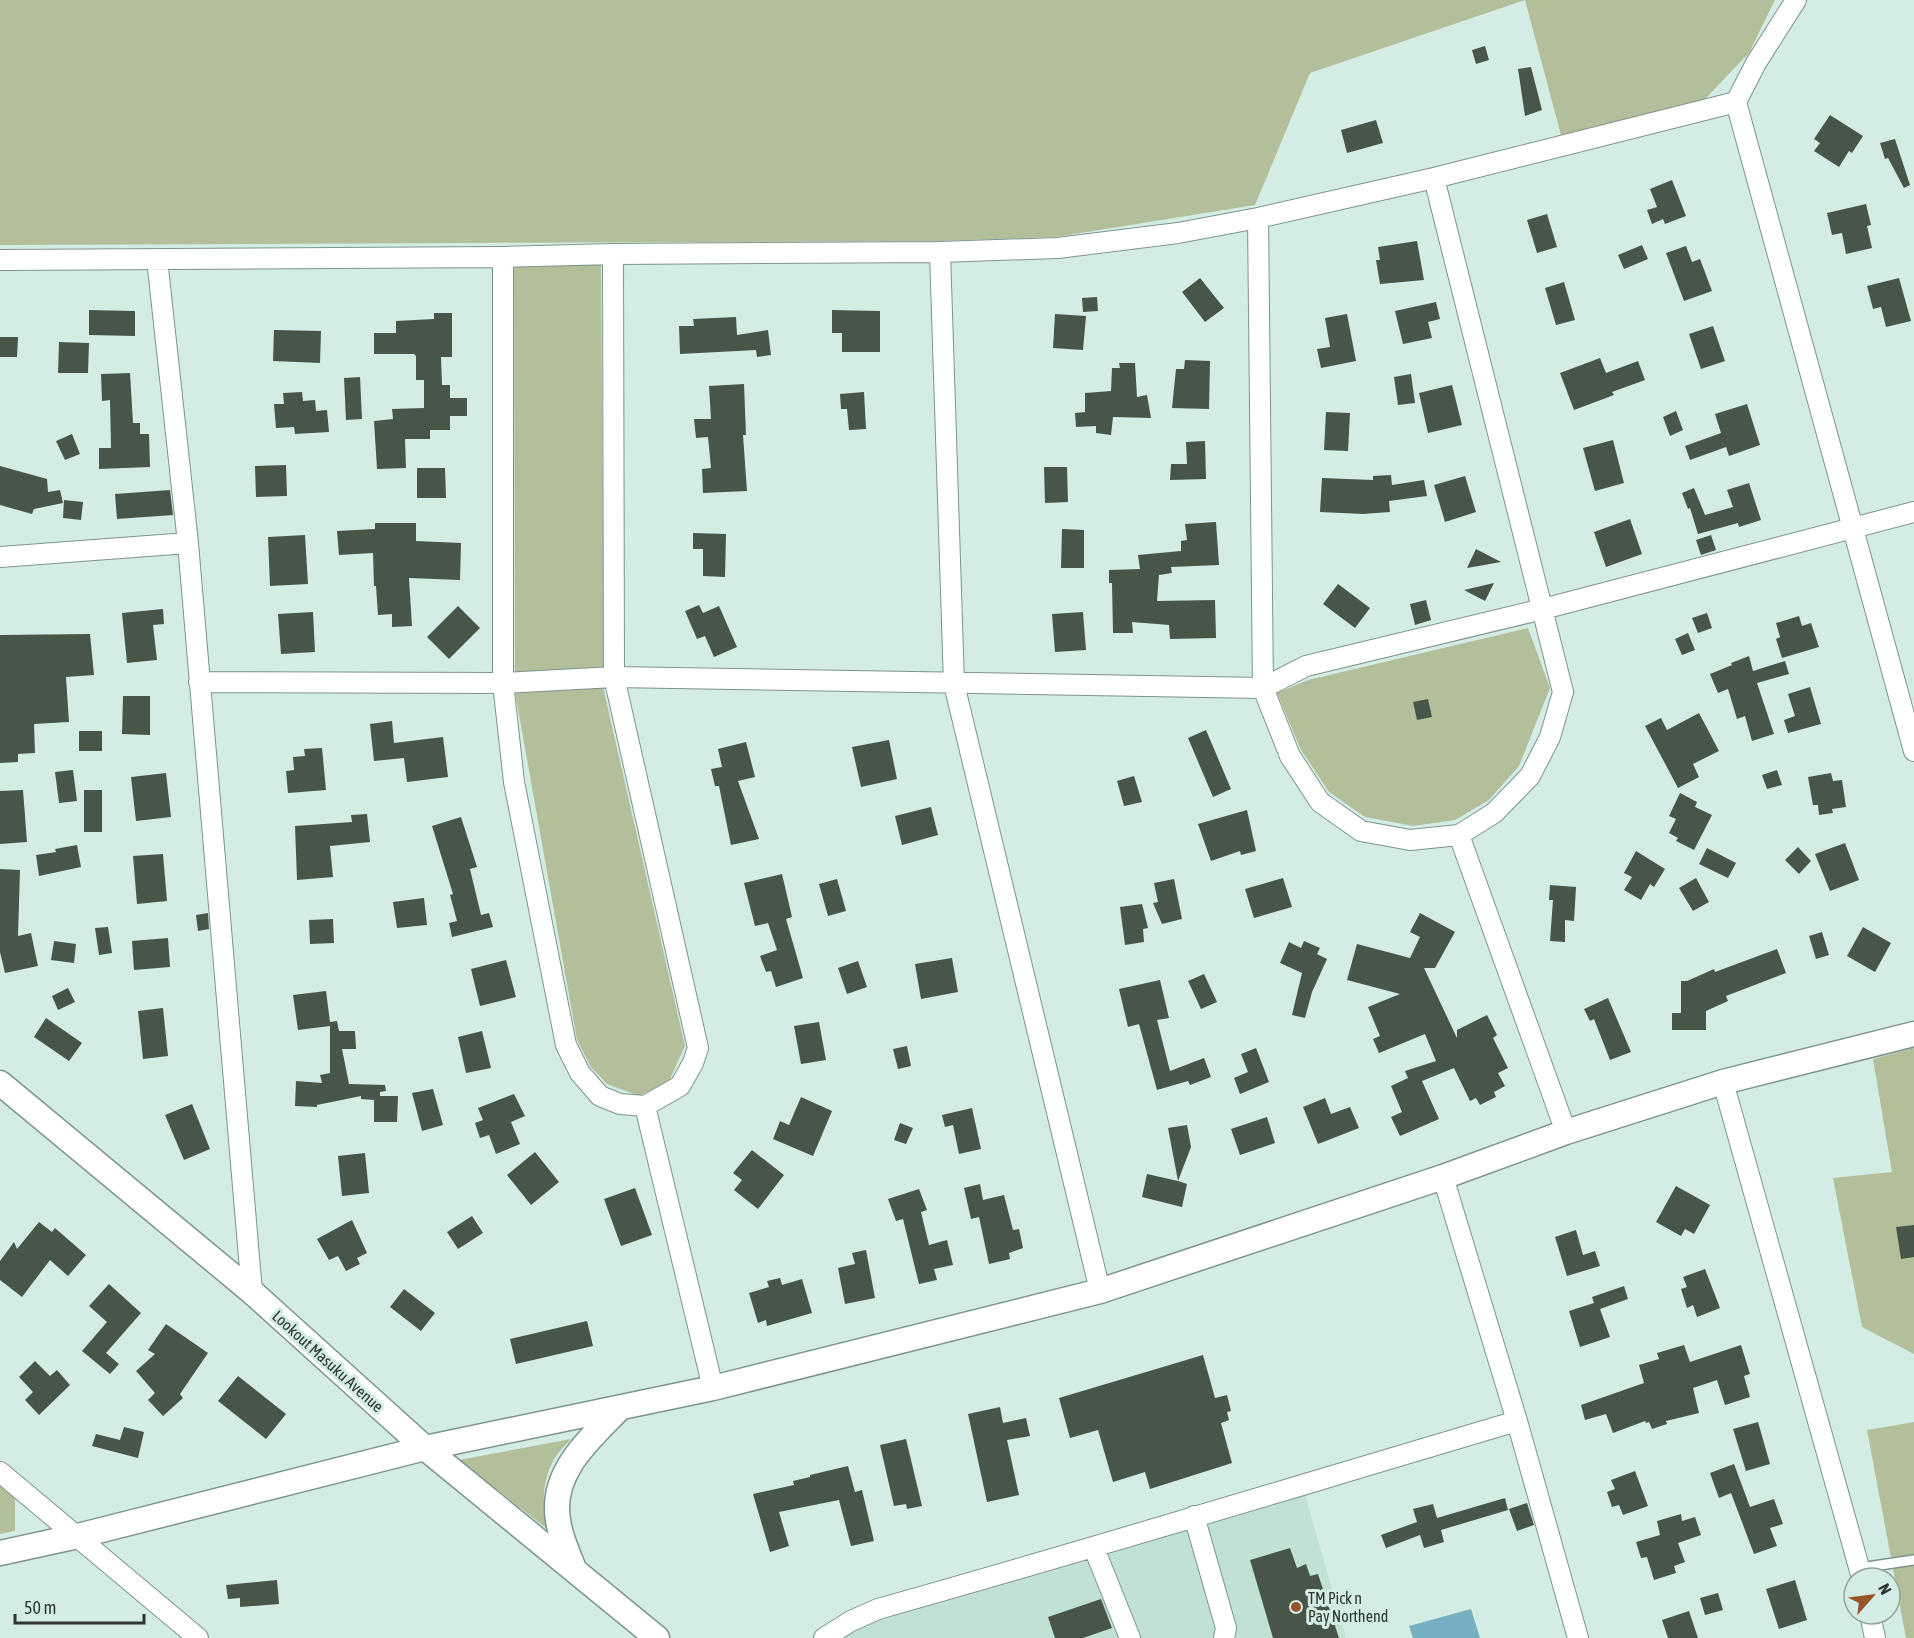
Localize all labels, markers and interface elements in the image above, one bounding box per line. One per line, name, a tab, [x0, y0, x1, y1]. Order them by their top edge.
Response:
street label: Lookout Masuku Avenue	[269, 1307, 387, 1415]
north arrow	[1842, 1566, 1902, 1626]
text: N	[1875, 1581, 1895, 1597]
scale bar	[15, 1587, 144, 1625]
place label: TM Pick n Pay Northend	[1308, 1589, 1388, 1626]
text: 50 m	[24, 1597, 56, 1618]
marker: TM Pick n Pay Northend	[1289, 1600, 1303, 1614]

